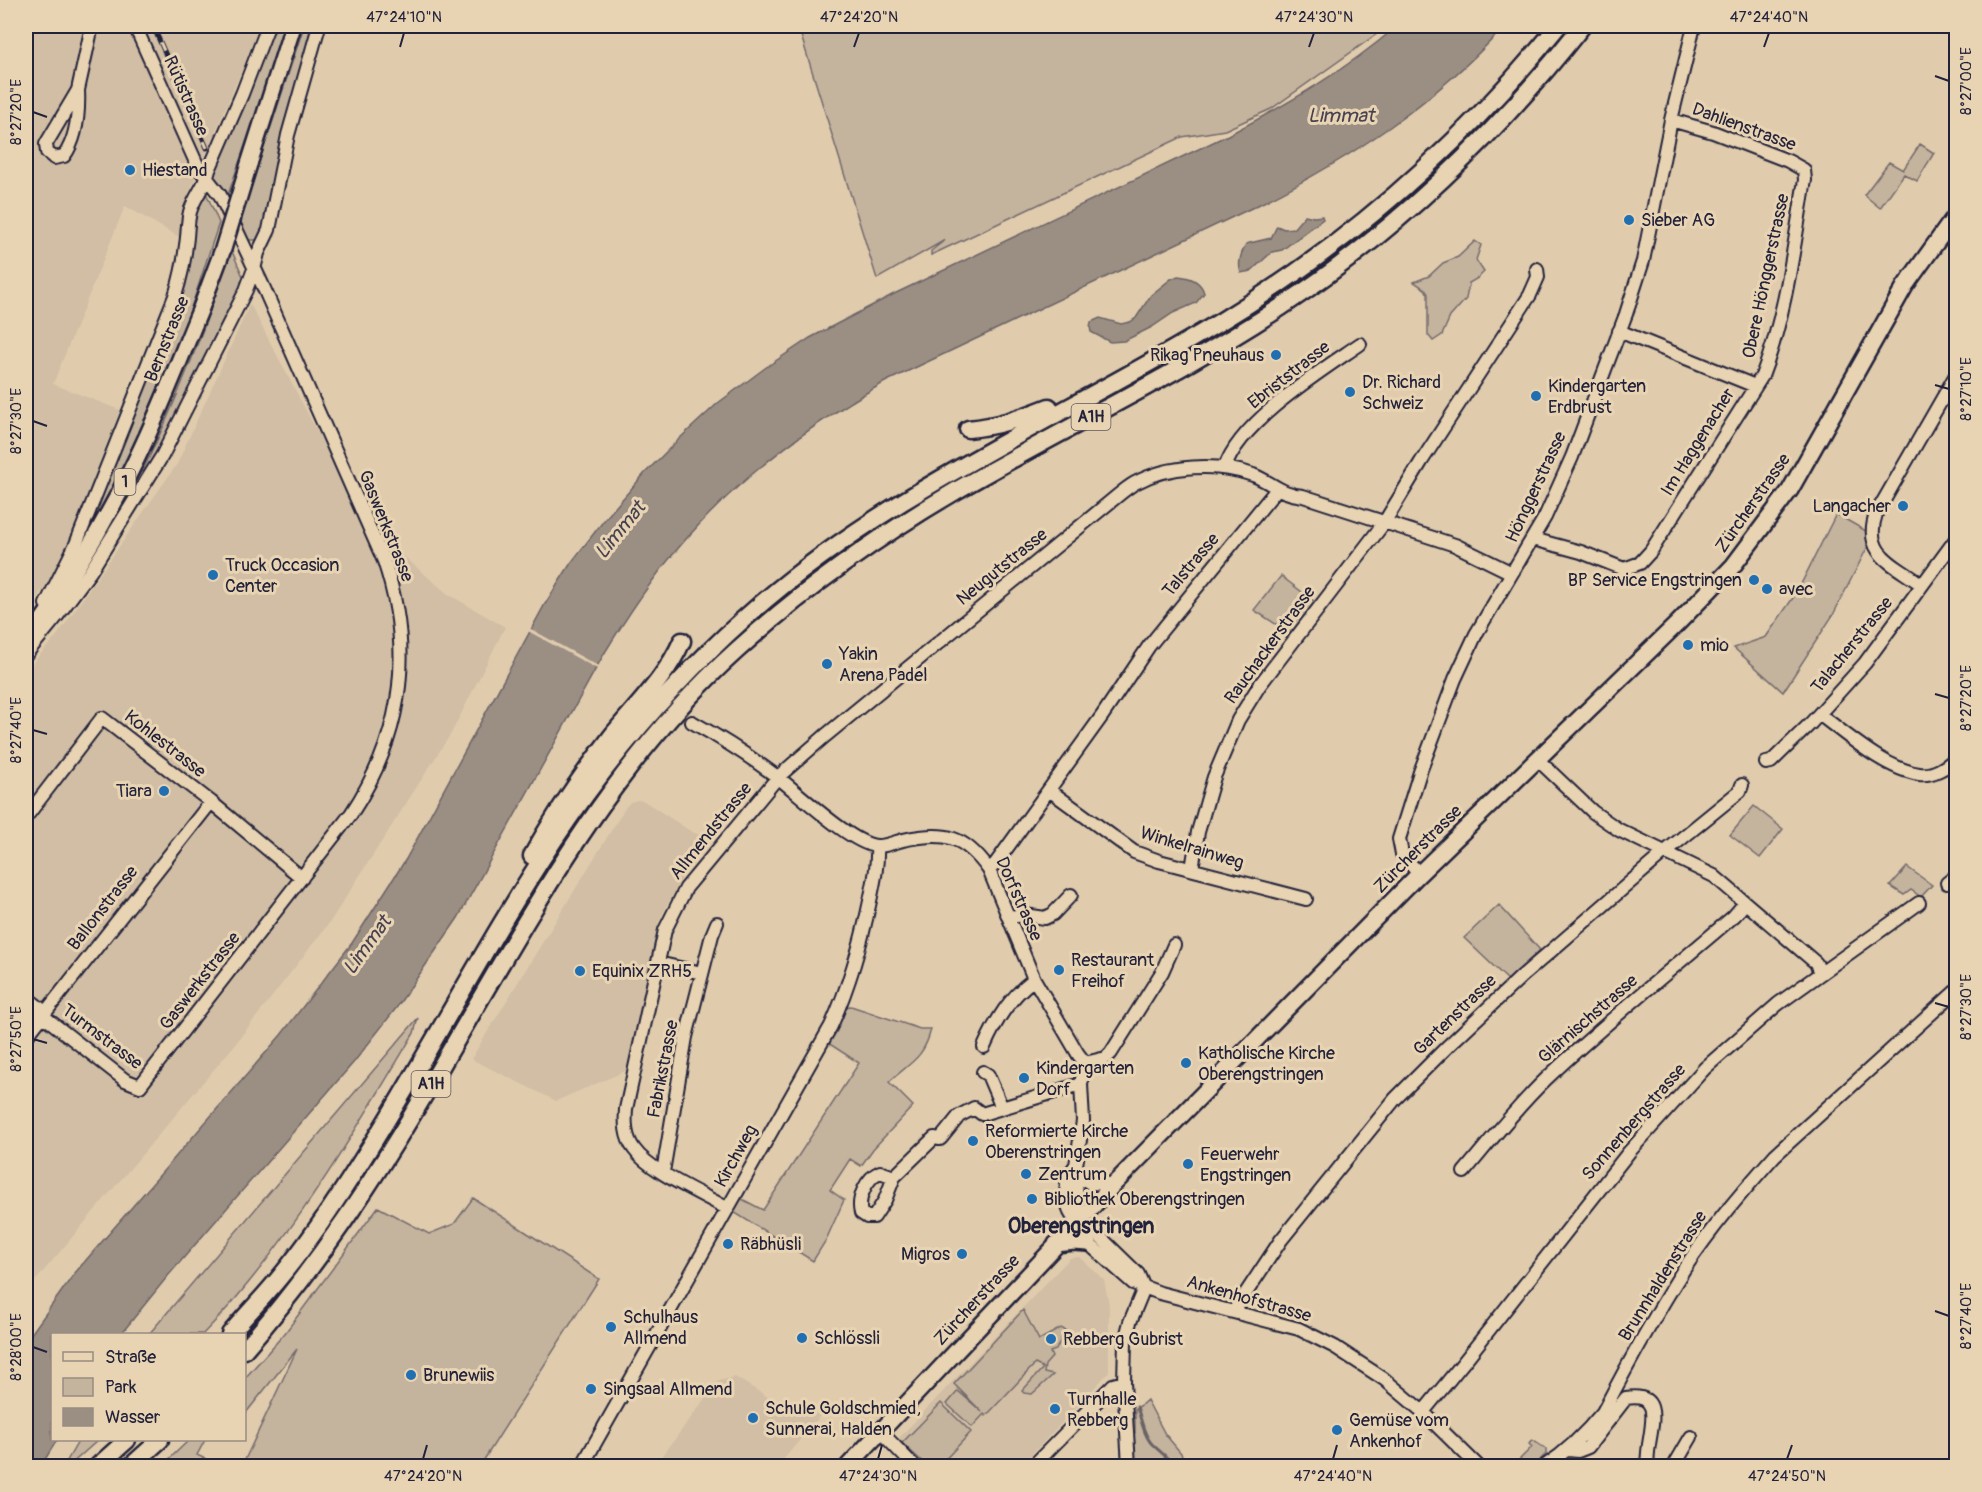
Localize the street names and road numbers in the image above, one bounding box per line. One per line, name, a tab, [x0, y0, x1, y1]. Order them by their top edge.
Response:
street label: Rütistrasse	[158, 52, 214, 140]
street label: Dahlienstrasse	[1689, 98, 1799, 156]
street label: Obere Hönggerstrasse	[1737, 191, 1795, 361]
street label: Bernstrasse	[139, 293, 195, 385]
street label: Ebriststrasse	[1243, 336, 1335, 414]
street label: Im Haggenacher	[1656, 383, 1741, 500]
road number: A1H	[1072, 404, 1110, 430]
street label: Hönggerstrasse	[1500, 428, 1572, 546]
street label: Zürcherstrasse	[1710, 449, 1796, 557]
street label: Gaswerkstrasse	[353, 467, 419, 585]
road number: 1	[114, 469, 136, 495]
street label: Neugutstrasse	[952, 523, 1052, 611]
street label: Talstrasse	[1158, 528, 1225, 602]
street label: Rauchackerstrasse	[1219, 581, 1321, 709]
street label: Talacherstrasse	[1806, 592, 1898, 698]
street label: Kohlestrasse	[120, 705, 210, 783]
street label: Allmendstrasse	[665, 777, 757, 884]
street label: Zürcherstrasse	[1369, 800, 1467, 898]
street label: Winkelrainweg	[1137, 821, 1247, 875]
street label: Dorfstrasse	[990, 853, 1048, 945]
street label: Ballonstrasse	[63, 861, 143, 955]
street label: Gaswerkstrasse	[154, 927, 246, 1035]
street label: Gartenstrasse	[1408, 969, 1502, 1061]
street label: Glärnischstrasse	[1533, 969, 1643, 1069]
street label: Turmstrasse	[57, 999, 147, 1075]
street label: Fabrikstrasse	[642, 1018, 684, 1120]
street label: Sonnenbergstrasse	[1577, 1059, 1691, 1185]
road number: A1H	[412, 1071, 450, 1097]
street label: Kirchweg	[709, 1121, 763, 1191]
street label: Brunnhaldenstrasse	[1614, 1206, 1712, 1346]
street label: Zürcherstrasse	[929, 1250, 1025, 1350]
street label: Ankenhofstrasse	[1184, 1270, 1314, 1328]

